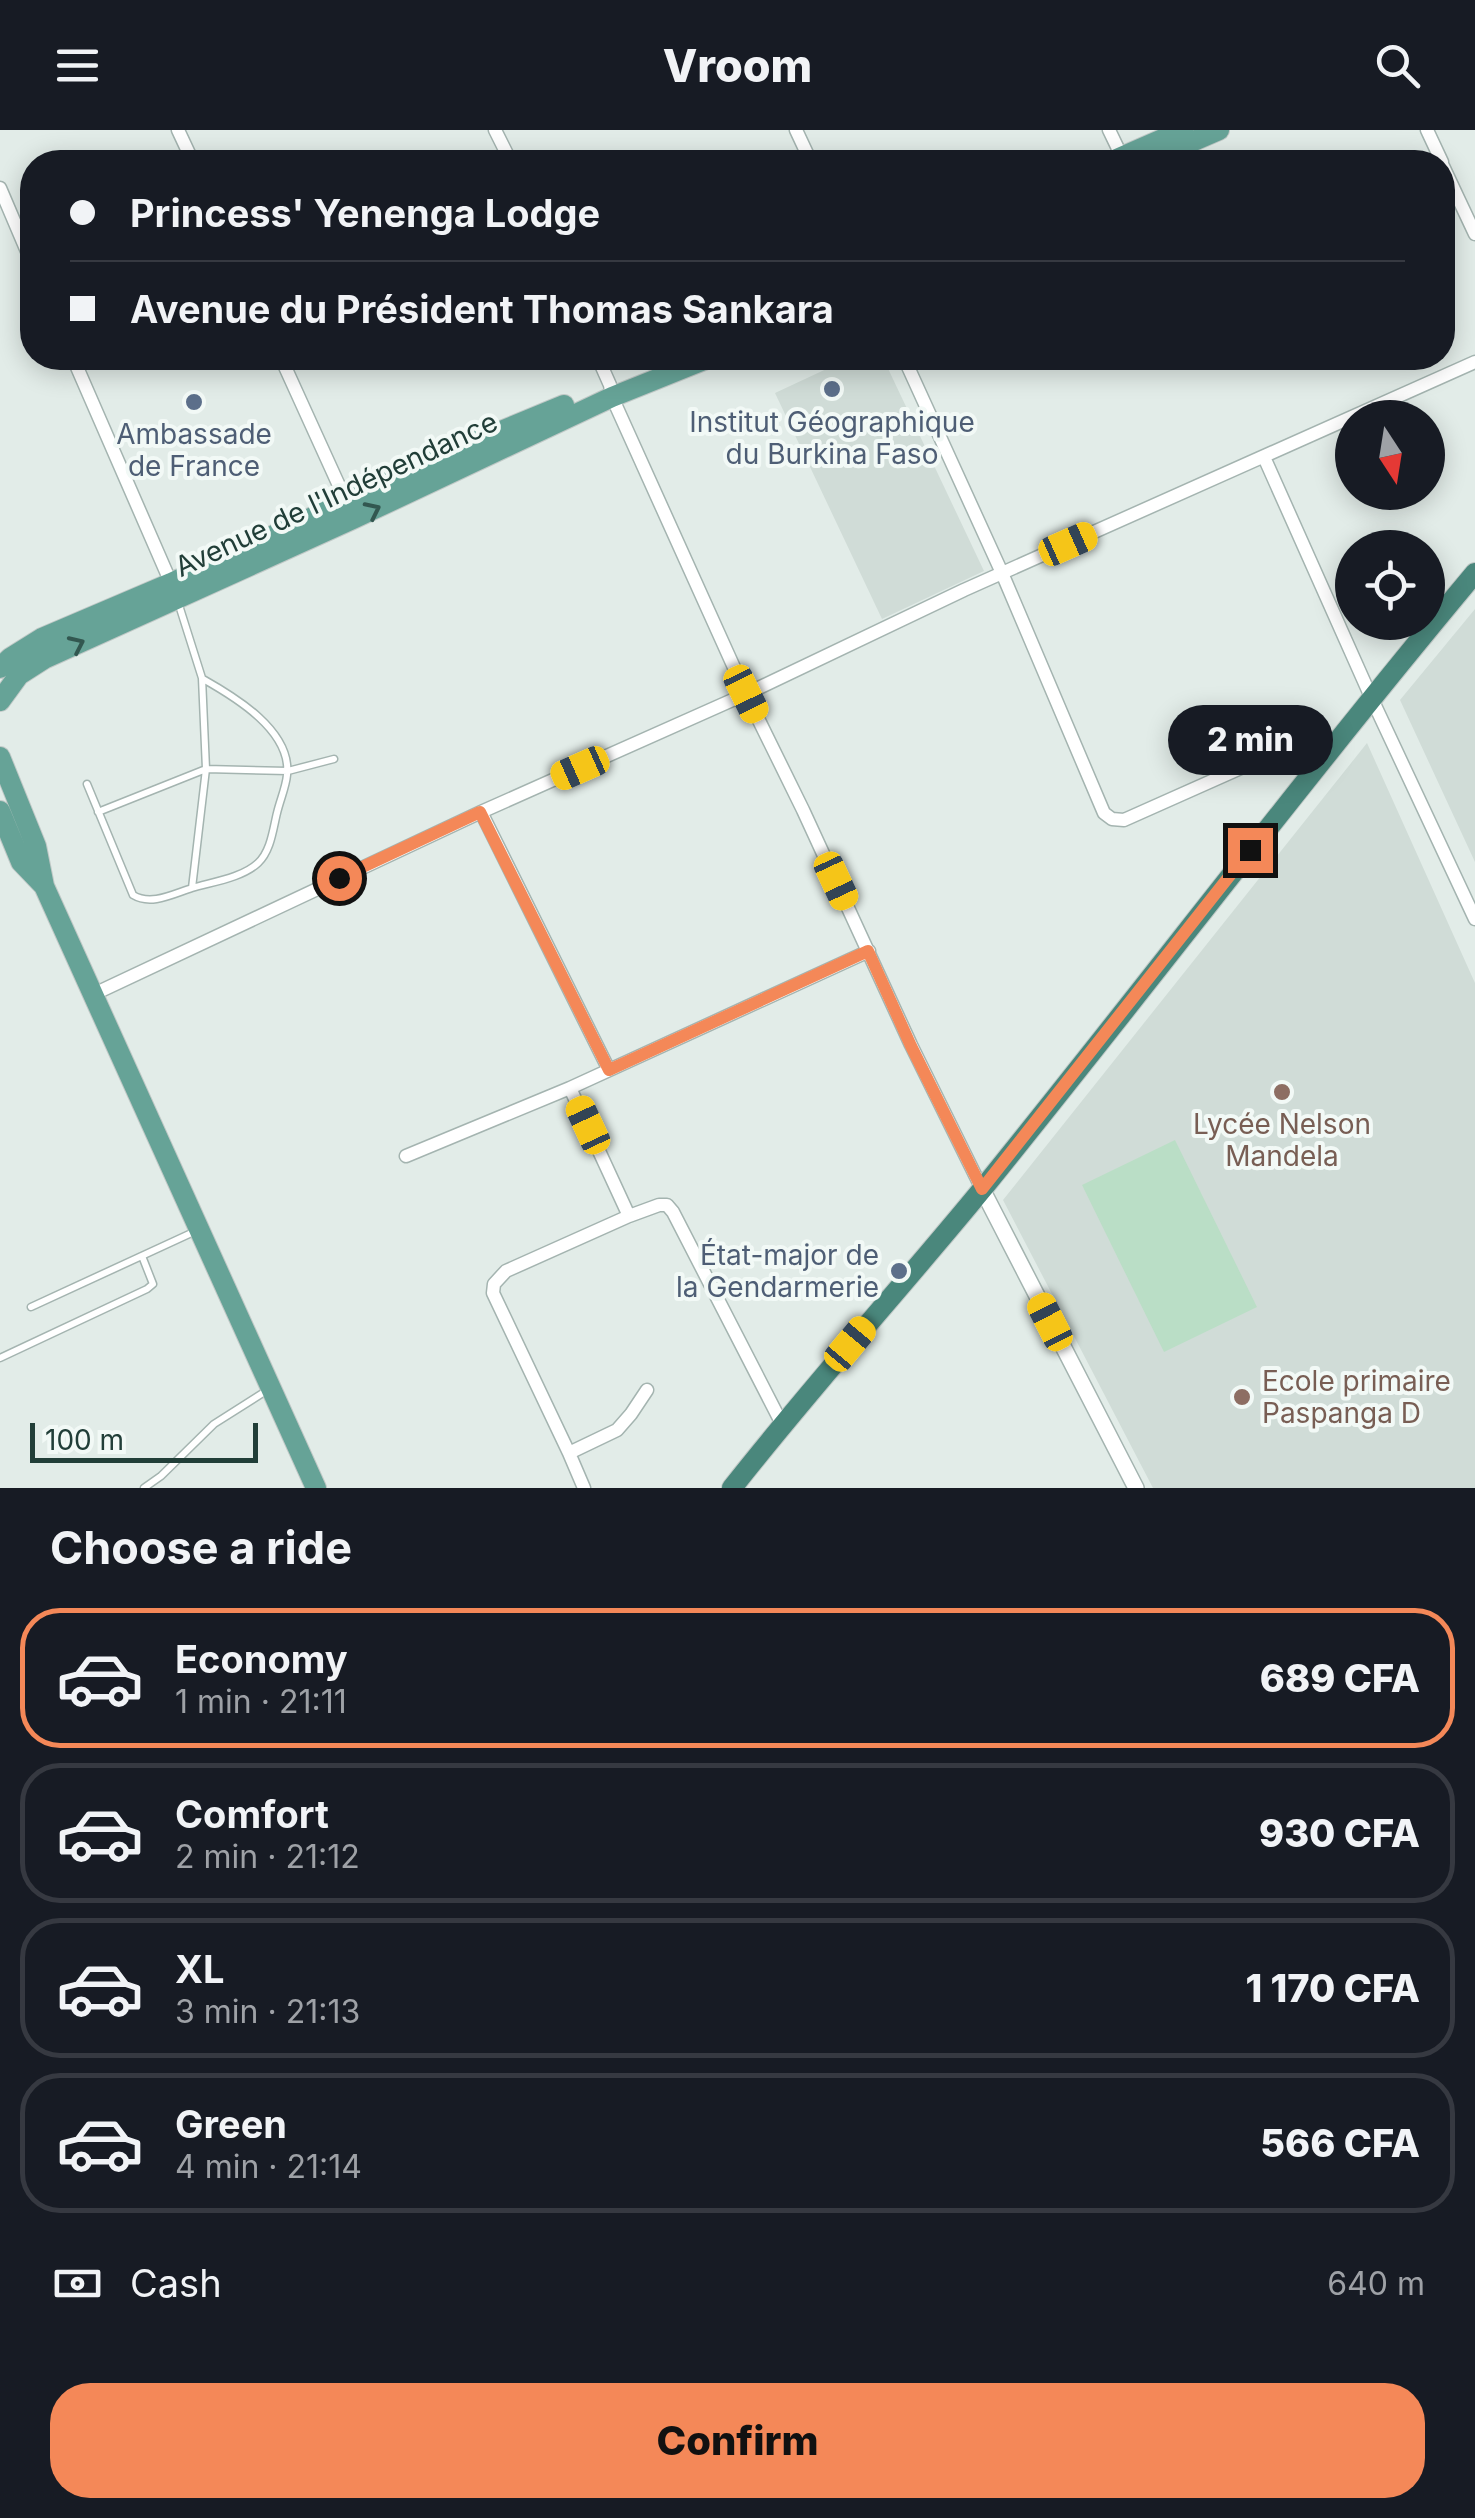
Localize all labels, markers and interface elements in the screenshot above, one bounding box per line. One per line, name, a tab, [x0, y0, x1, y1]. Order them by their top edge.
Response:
icon: menu	[50, 38, 105, 93]
text: Vroom	[663, 38, 812, 93]
icon: search	[1370, 38, 1425, 93]
text: Princess' Yenenga Lodge	[130, 190, 600, 236]
text: Avenue du Président Thomas Sankara	[130, 286, 834, 332]
marker: Institut Géographique du Burkina Faso	[821, 378, 843, 400]
marker: Ambassade de France	[183, 391, 205, 413]
north arrow	[1335, 400, 1445, 510]
map controls	[1335, 400, 1445, 640]
street label: Avenue de l'Indépendance	[169, 404, 503, 584]
place label: Institut Géographique du Burkina Faso	[689, 405, 975, 471]
place label: Ambassade de France	[116, 417, 272, 483]
one-way arrow	[362, 502, 380, 522]
car	[1034, 518, 1102, 570]
button: locate	[1335, 530, 1445, 640]
one-way arrow	[67, 637, 85, 657]
car	[719, 660, 773, 728]
callout: 2 min	[1168, 705, 1332, 775]
text: 2 min	[1207, 720, 1294, 759]
car	[546, 742, 614, 794]
route end	[1228, 828, 1273, 873]
car	[810, 847, 862, 915]
route start	[317, 856, 362, 901]
marker: Lycée Nelson Mandela	[1271, 1081, 1293, 1103]
car	[562, 1091, 614, 1159]
place label: Lycée Nelson Mandela	[1193, 1107, 1371, 1173]
place label: État-major de la Gendarmerie	[676, 1237, 879, 1304]
marker: État-major de la Gendarmerie	[888, 1260, 910, 1282]
car	[1023, 1288, 1077, 1356]
car	[819, 1311, 881, 1377]
place label: Ecole primaire Paspanga D	[1262, 1364, 1451, 1430]
marker: Ecole primaire Paspanga D	[1231, 1386, 1253, 1408]
scale bar	[30, 1418, 258, 1462]
text: 100 m	[45, 1423, 124, 1457]
text: Choose a ride	[50, 1520, 352, 1575]
icon: car	[55, 1633, 145, 1723]
text: Economy	[175, 1636, 348, 1682]
text: 689 CFA	[1260, 1655, 1420, 1701]
text: 1 min · 21:11	[175, 1682, 347, 1721]
icon: car	[55, 1788, 145, 1878]
text: Comfort	[175, 1791, 329, 1837]
text: 930 CFA	[1259, 1810, 1420, 1856]
text: 2 min · 21:12	[175, 1837, 360, 1876]
icon: car	[55, 1943, 145, 2033]
text: XL	[175, 1946, 225, 1992]
text: 1 170 CFA	[1245, 1965, 1420, 2011]
text: 3 min · 21:13	[175, 1992, 360, 2031]
icon: car	[55, 2098, 145, 2188]
text: Green	[175, 2101, 287, 2147]
text: 566 CFA	[1260, 2120, 1420, 2166]
text: 4 min · 21:14	[175, 2147, 362, 2186]
icon: cash	[50, 2256, 105, 2311]
text: Cash	[130, 2260, 222, 2306]
text: 640 m	[1327, 2264, 1425, 2303]
button: Confirm	[50, 2383, 1425, 2498]

